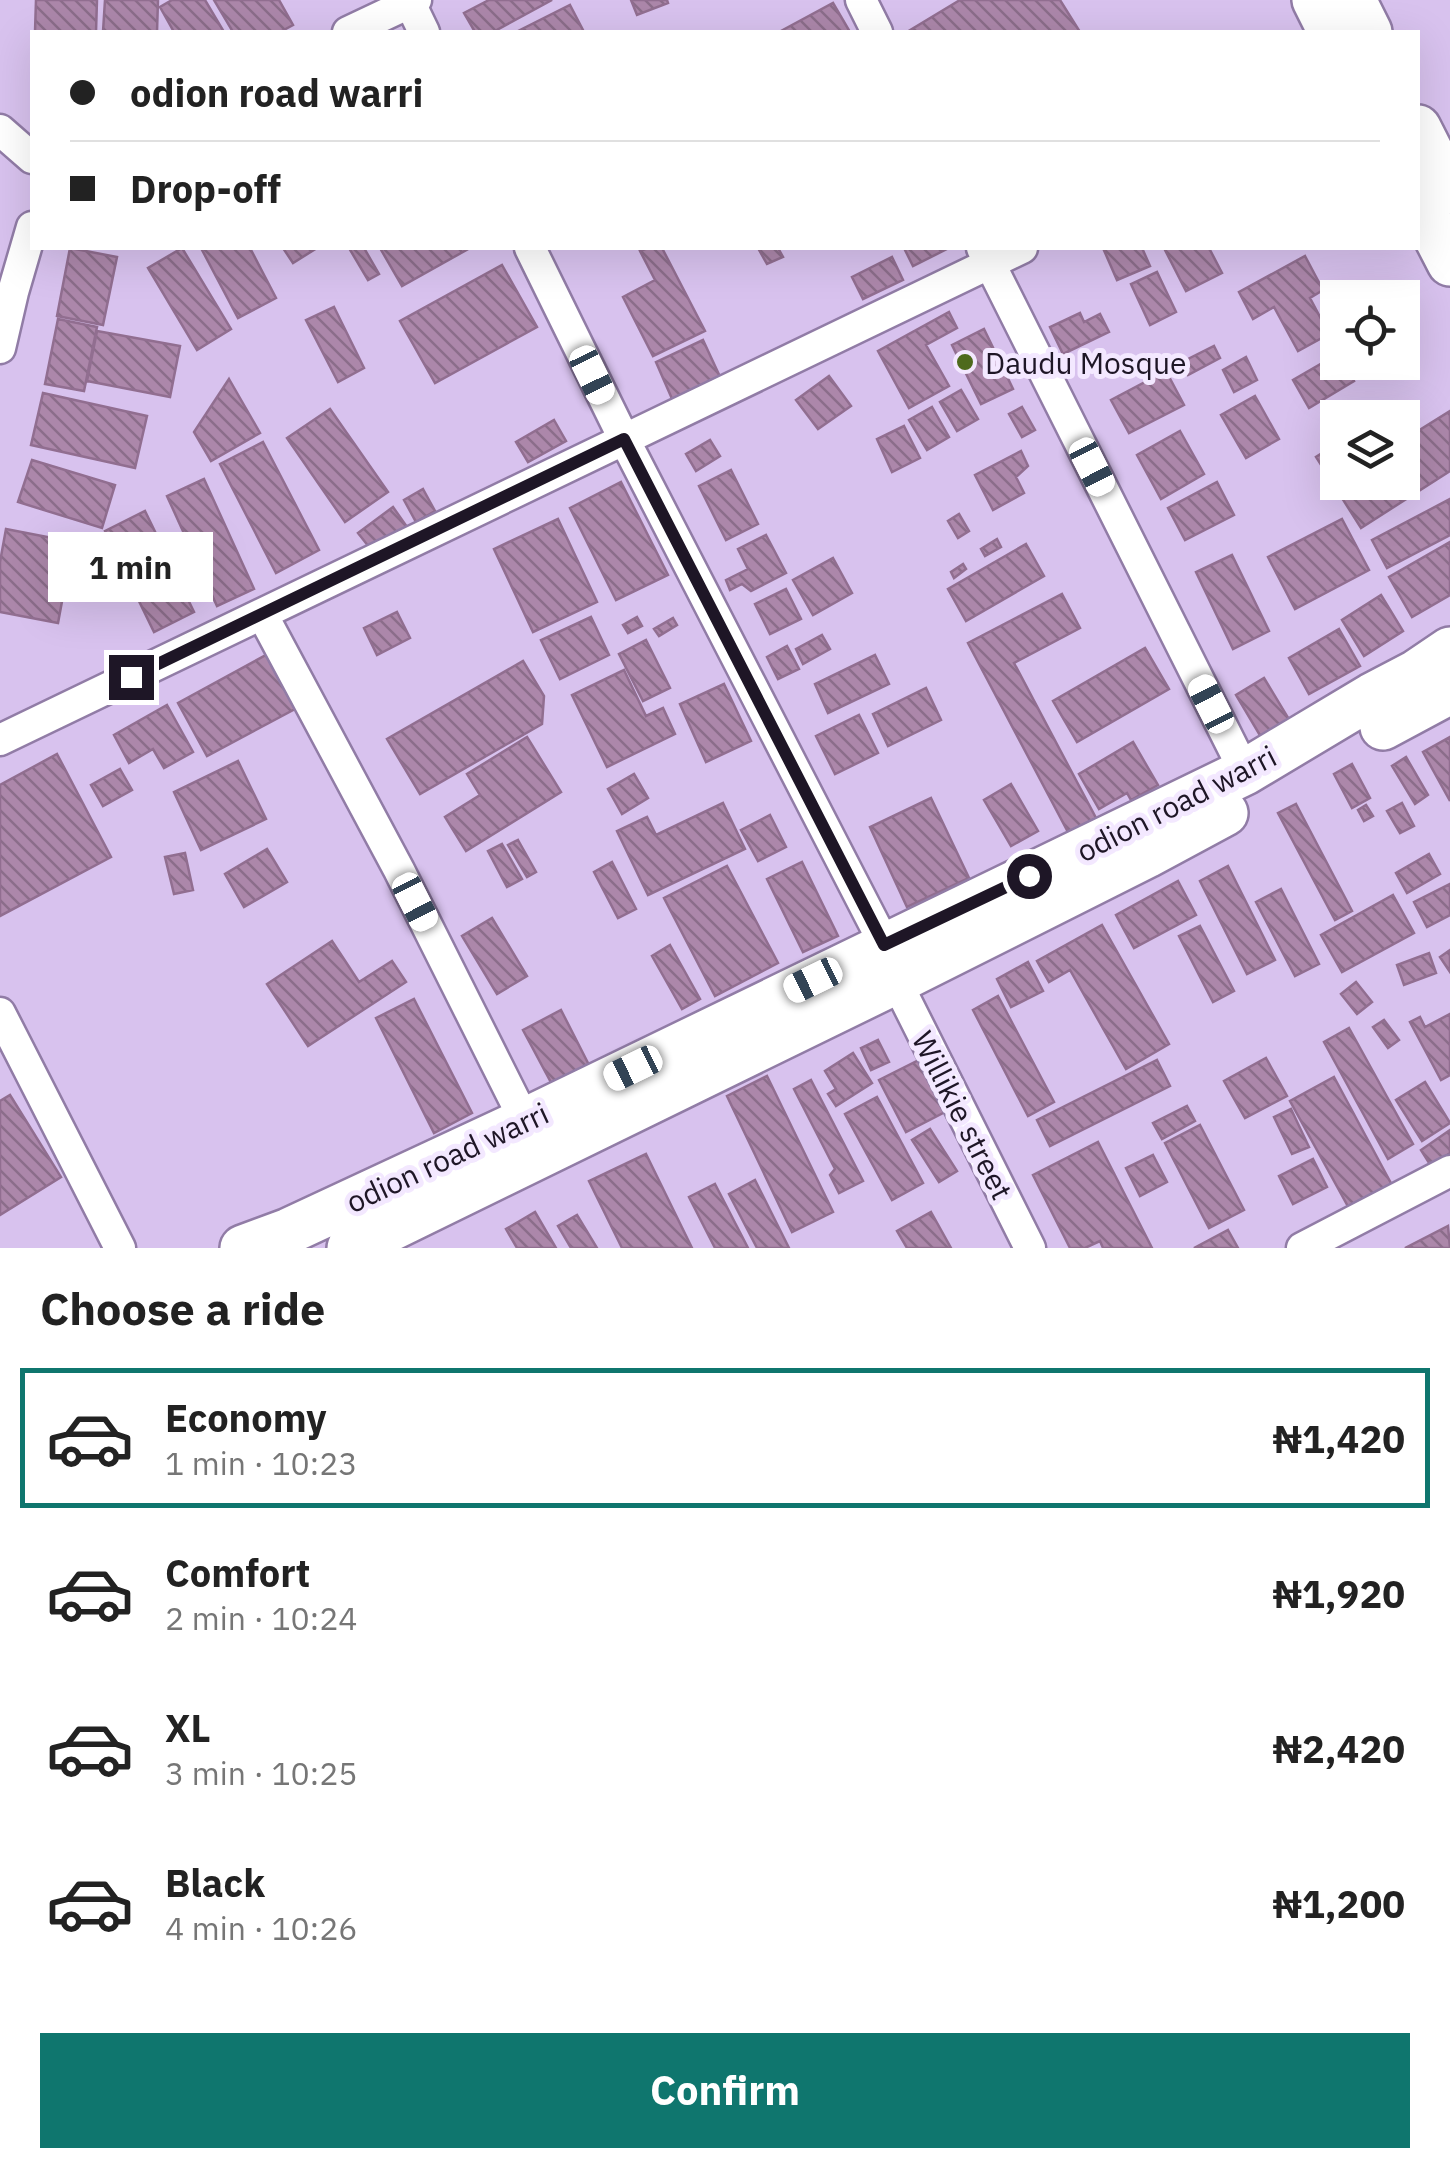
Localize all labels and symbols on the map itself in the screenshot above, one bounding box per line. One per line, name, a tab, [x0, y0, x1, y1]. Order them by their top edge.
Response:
car	[565, 341, 619, 409]
place label: Daudu Mosque	[985, 343, 1186, 382]
marker: Daudu Mosque	[954, 351, 976, 373]
car	[1065, 433, 1119, 501]
callout: 1 min	[48, 532, 214, 602]
route end	[109, 655, 154, 700]
car	[1184, 670, 1238, 738]
street label: odion road warri	[1070, 736, 1282, 870]
route start	[1007, 854, 1052, 899]
car	[388, 868, 442, 936]
car	[779, 953, 847, 1007]
street label: Willikie street	[904, 1024, 1022, 1206]
car	[599, 1041, 667, 1095]
street label: odion road warri	[339, 1093, 555, 1221]

